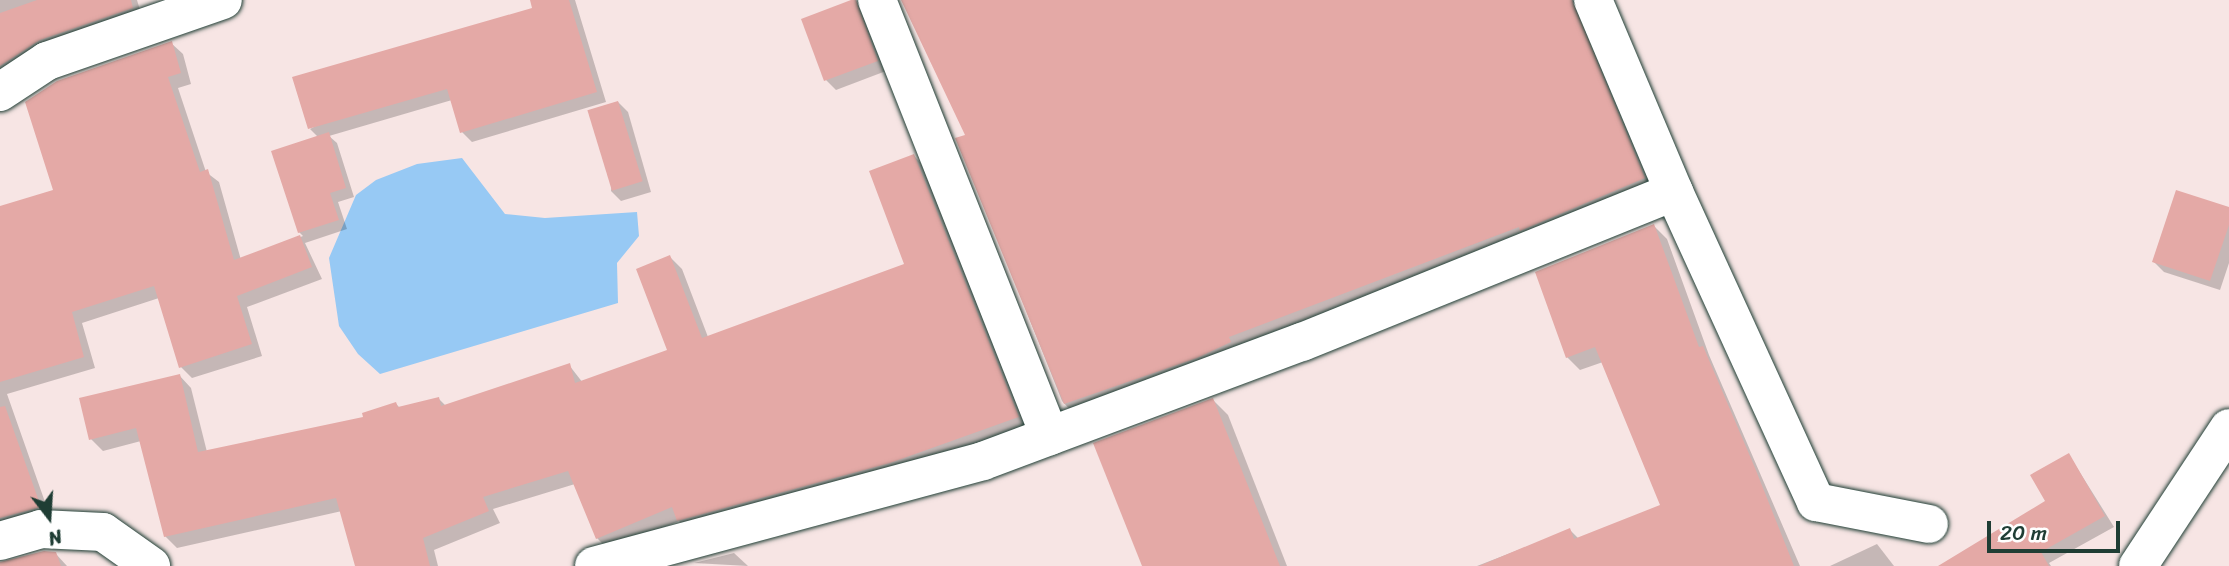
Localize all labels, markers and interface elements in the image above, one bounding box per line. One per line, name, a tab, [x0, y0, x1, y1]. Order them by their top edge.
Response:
north arrow	[14, 482, 84, 552]
scale bar	[1991, 506, 2124, 550]
text: 20 m	[2000, 514, 2047, 552]
text: N	[44, 520, 66, 555]

